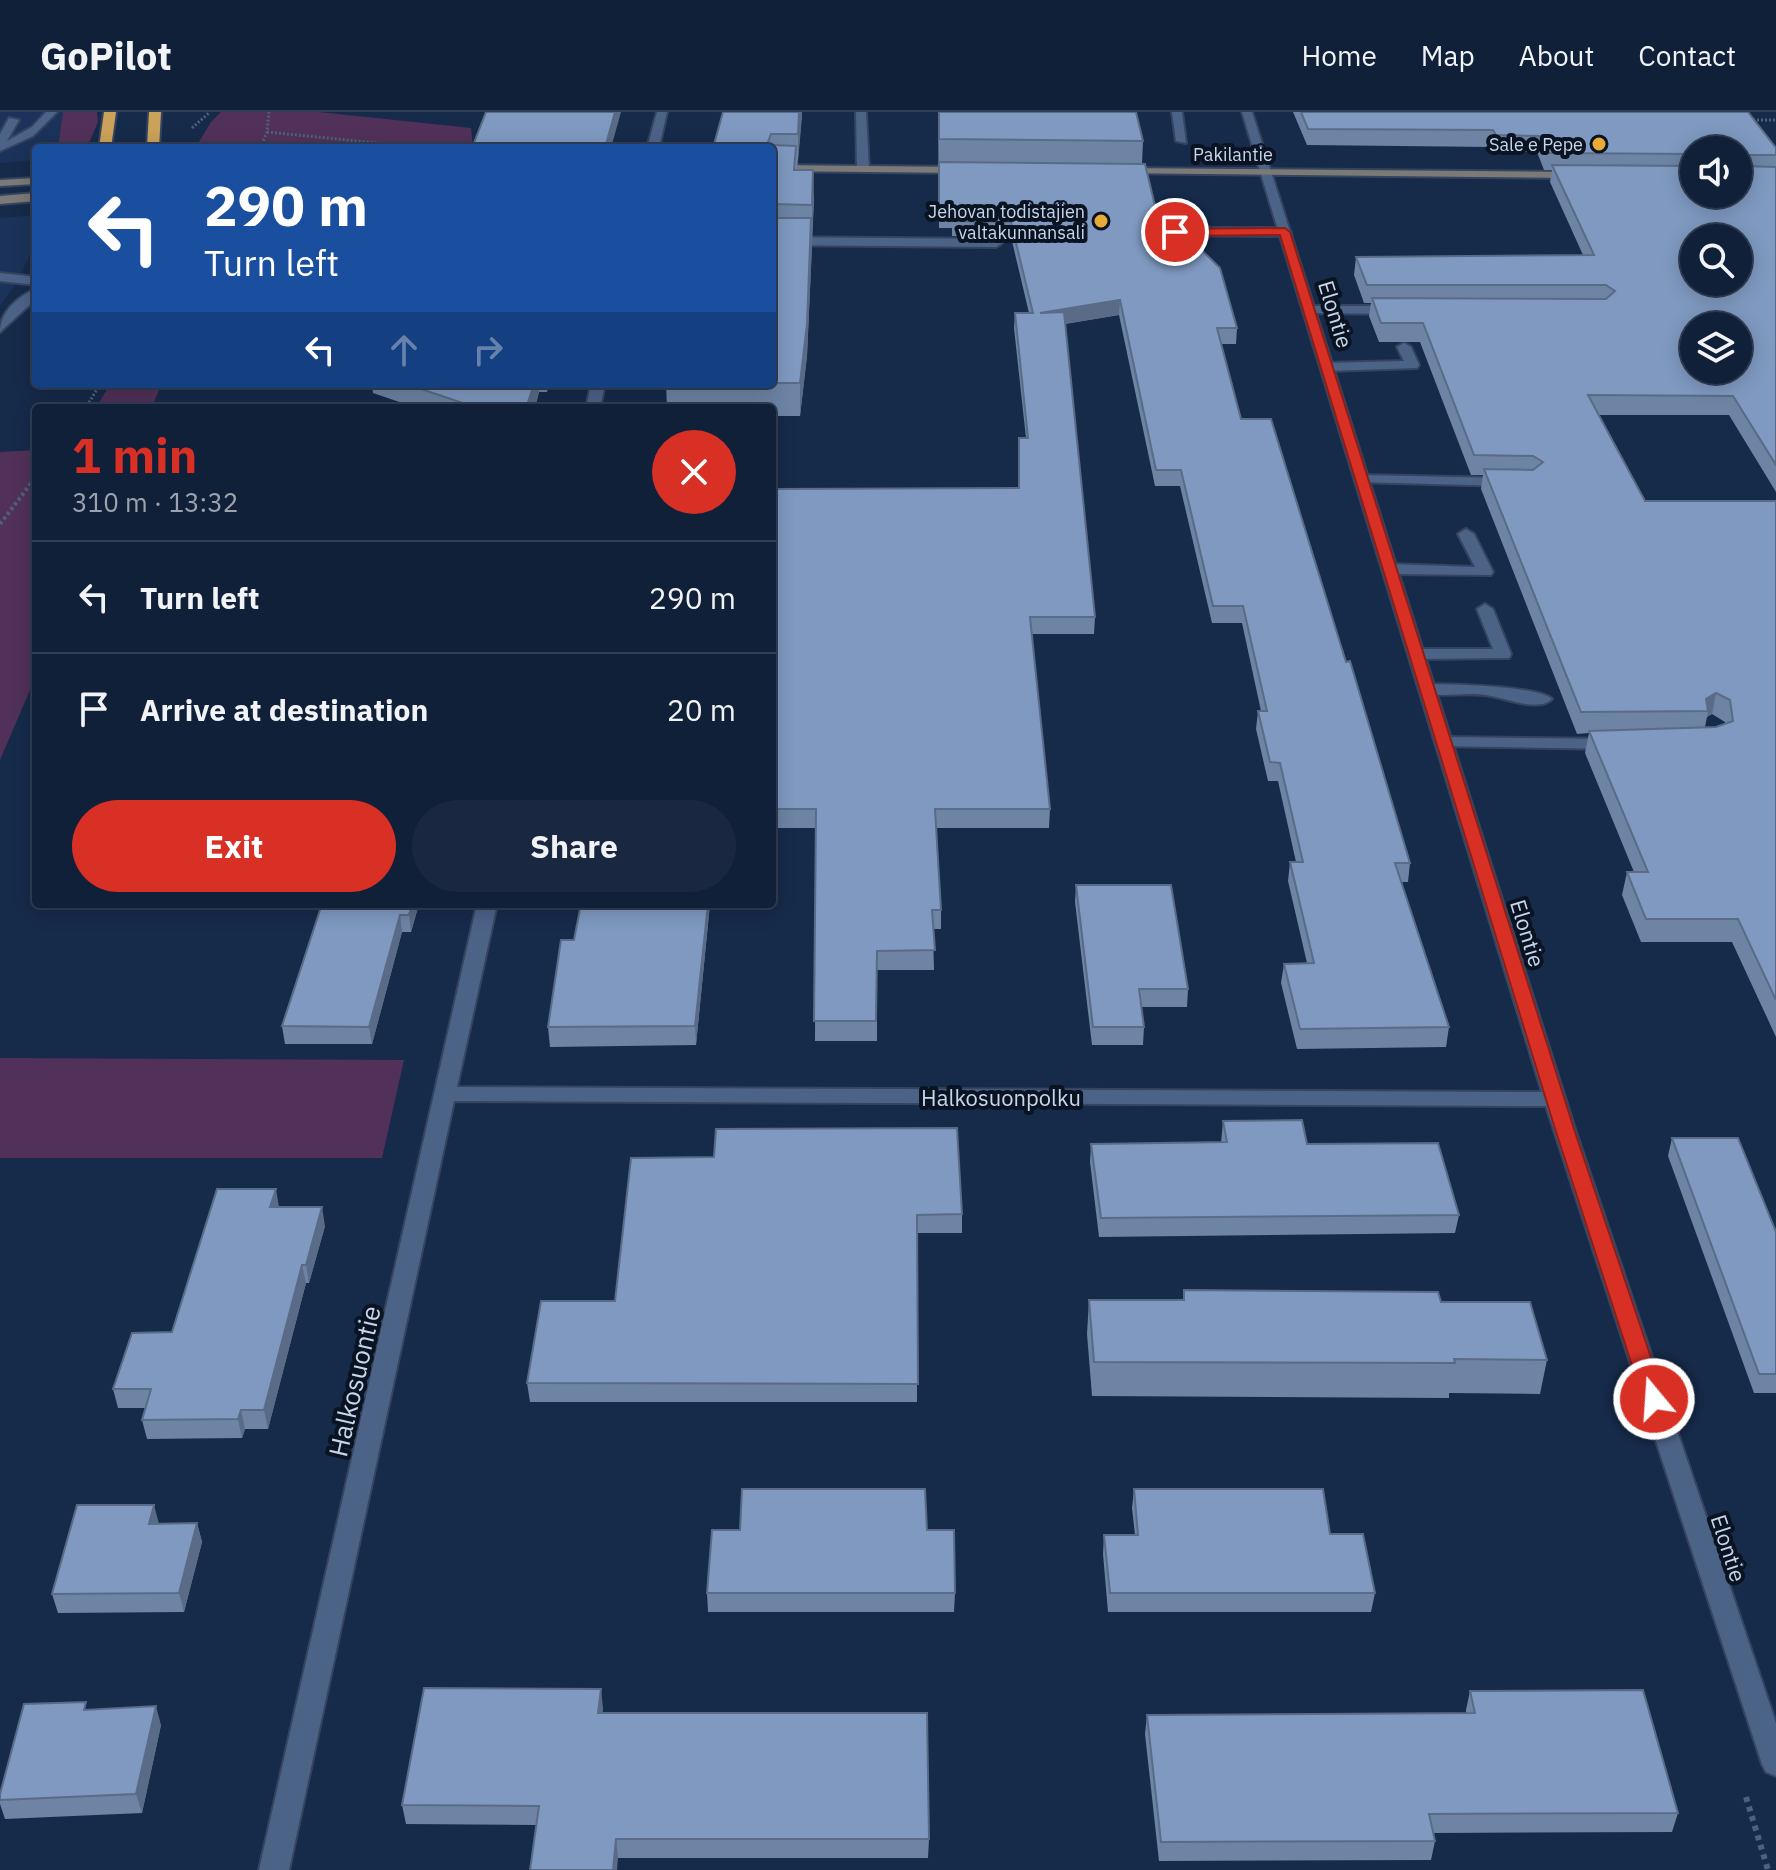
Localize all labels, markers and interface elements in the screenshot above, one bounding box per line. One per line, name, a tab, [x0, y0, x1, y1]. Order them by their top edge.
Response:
text: GoPilot	[40, 31, 172, 80]
text: Home	[1301, 37, 1377, 74]
text: Map	[1421, 37, 1475, 74]
text: About	[1519, 37, 1594, 74]
text: Contact	[1638, 37, 1736, 74]
place label: Sale e Pepe	[1489, 133, 1583, 156]
marker: Sale e Pepe	[1590, 135, 1608, 153]
map controls	[1680, 136, 1752, 384]
button: sound	[1680, 136, 1752, 208]
street label: Pakilantie	[1193, 143, 1273, 166]
text: 290 m	[204, 169, 368, 241]
icon: left	[72, 176, 176, 280]
pin	[1141, 198, 1209, 266]
place label: Jehovan todistajien valtakunnansali	[928, 200, 1085, 244]
icon: arrive	[1153, 210, 1197, 254]
marker: Jehovan todistajien valtakunnansali	[1092, 212, 1110, 230]
button: search	[1680, 224, 1752, 296]
text: Turn left	[204, 239, 339, 286]
street label: Elontie	[1312, 277, 1360, 351]
button: layers	[1680, 312, 1752, 384]
icon: left	[298, 328, 342, 372]
icon: ahead	[382, 328, 426, 372]
icon: right	[466, 328, 510, 372]
text: 1 min	[72, 424, 197, 486]
button: close	[652, 430, 736, 514]
text: 310 m · 13:32	[72, 485, 238, 519]
icon: left	[72, 575, 116, 619]
text: Turn left	[140, 578, 259, 617]
text: 290 m	[649, 578, 736, 617]
icon: arrive	[72, 687, 116, 731]
text: Arrive at destination	[140, 690, 428, 729]
text: 20 m	[667, 690, 736, 729]
button: Exit	[72, 800, 396, 892]
button: Share	[412, 800, 736, 892]
street label: Elontie	[1504, 896, 1552, 970]
street label: Halkosuonpolku	[921, 1083, 1081, 1112]
street label: Halkosuontie	[320, 1302, 388, 1460]
position arrow	[1612, 1357, 1696, 1441]
street label: Elontie	[1705, 1511, 1753, 1585]

